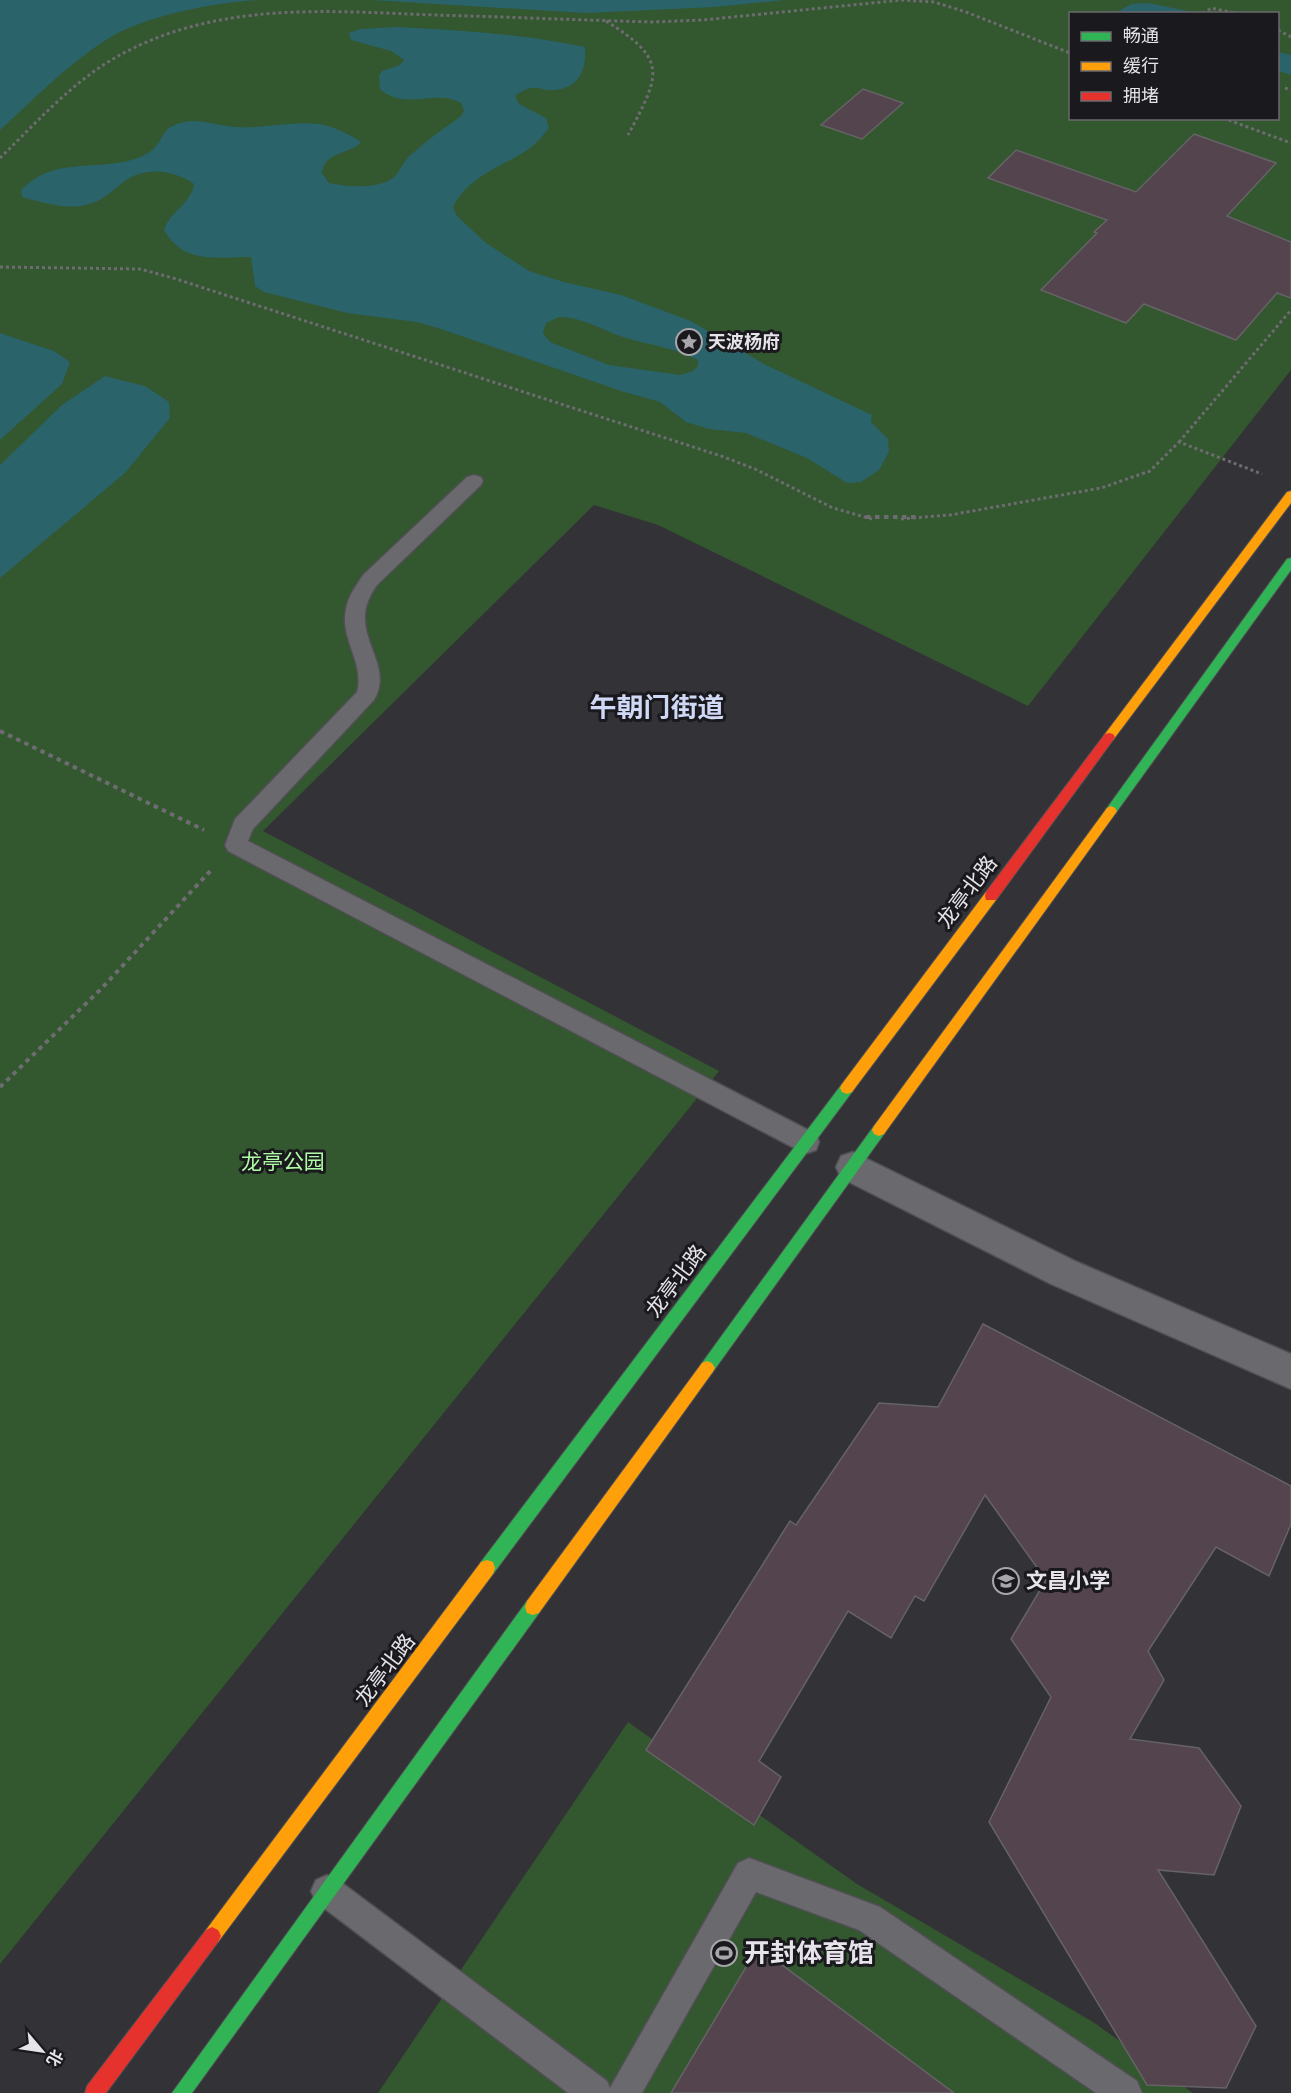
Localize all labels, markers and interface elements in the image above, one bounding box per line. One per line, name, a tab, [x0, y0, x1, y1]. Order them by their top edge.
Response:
legend	[1069, 12, 1279, 120]
text: 畅通	[1123, 24, 1159, 49]
text: 缓行	[1123, 54, 1159, 79]
text: 拥堵	[1123, 84, 1159, 109]
place icon: 天波杨府	[674, 327, 704, 357]
place label: 天波杨府	[708, 330, 780, 355]
district label: 午朝门街道	[590, 689, 725, 728]
street label: 龙亭北路	[930, 849, 1004, 935]
park label: 龙亭公园	[241, 1147, 325, 1177]
street label: 龙亭北路	[639, 1238, 713, 1324]
school or university icon: 文昌小学	[991, 1566, 1021, 1596]
place label: 文昌小学	[1026, 1566, 1110, 1596]
street label: 龙亭北路	[348, 1627, 422, 1713]
place label: 开封体育馆	[744, 1935, 874, 1972]
sports icon: 开封体育馆	[709, 1938, 739, 1968]
north arrow	[12, 2021, 72, 2081]
text: 北	[41, 2045, 68, 2070]

